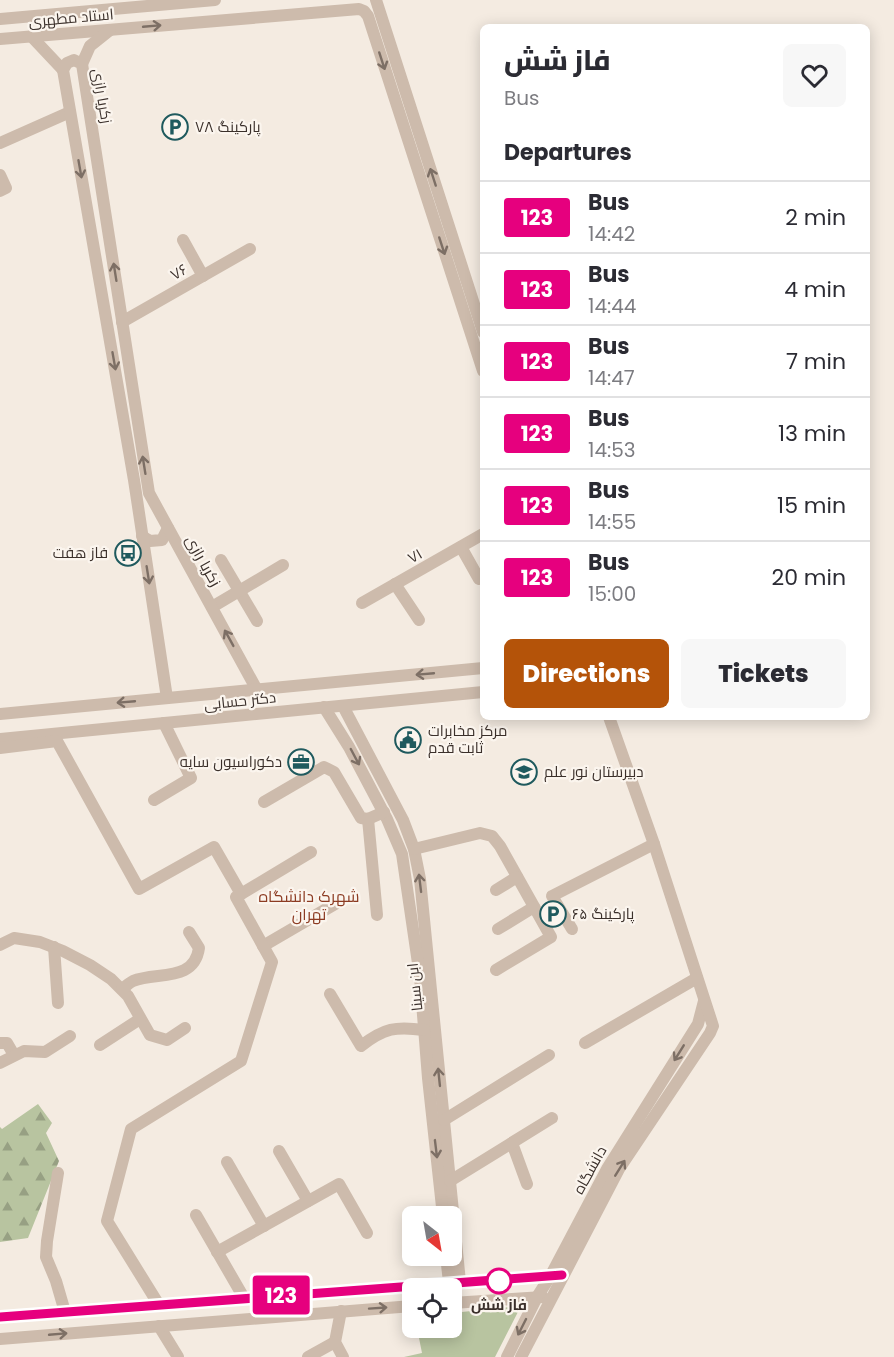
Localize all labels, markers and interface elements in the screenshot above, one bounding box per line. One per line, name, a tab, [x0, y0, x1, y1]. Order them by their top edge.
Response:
street label: استاد مطهری	[28, 3, 114, 32]
one-way arrow	[141, 20, 161, 31]
text: فاز شش	[504, 41, 611, 80]
button: heart	[783, 44, 846, 107]
one-way arrow	[377, 51, 388, 70]
street label: زکریا رازی	[87, 67, 118, 125]
text: Bus	[504, 84, 540, 112]
parking icon: پارکینگ ۷۸	[160, 112, 190, 142]
place label: پارکینگ ۷۸	[195, 116, 261, 137]
text: Departures	[504, 137, 632, 168]
one-way arrow	[75, 159, 86, 179]
one-way arrow	[427, 168, 438, 187]
text: Bus	[588, 187, 630, 218]
text: 2 min	[785, 202, 846, 233]
text: 123	[521, 203, 553, 232]
text: 14:42	[588, 220, 635, 248]
one-way arrow	[438, 236, 449, 255]
street label: ۷۶	[166, 258, 191, 285]
text: Bus	[588, 259, 630, 290]
one-way arrow	[109, 262, 120, 282]
text: 4 min	[784, 274, 846, 305]
text: 123	[521, 275, 553, 304]
text: 14:44	[588, 292, 636, 320]
text: Bus	[588, 331, 630, 362]
text: 7 min	[786, 346, 846, 377]
text: 123	[521, 347, 553, 376]
one-way arrow	[108, 351, 119, 371]
text: 14:47	[588, 364, 635, 392]
text: Bus	[588, 403, 630, 434]
text: 13 min	[778, 418, 846, 449]
text: 123	[521, 419, 553, 448]
text: 14:53	[588, 436, 636, 464]
one-way arrow	[139, 455, 150, 475]
text: Bus	[588, 475, 630, 506]
text: 15 min	[777, 490, 846, 521]
text: 123	[521, 491, 553, 520]
text: 14:55	[588, 508, 636, 536]
street label: زکریا رازی	[181, 531, 226, 590]
bus stop icon: فاز هفت	[113, 538, 143, 568]
place label: فاز هفت	[53, 542, 108, 563]
street label: ۷۱	[403, 543, 426, 568]
text: Bus	[588, 547, 630, 578]
text: 20 min	[772, 562, 846, 593]
text: 123	[521, 563, 553, 592]
one-way arrow	[143, 564, 154, 584]
text: 15:00	[588, 580, 636, 608]
one-way arrow	[223, 630, 234, 648]
button: Directions	[504, 639, 669, 708]
button: Tickets	[681, 639, 846, 708]
one-way arrow	[415, 669, 435, 680]
street label: دکتر حسابی	[203, 686, 277, 715]
one-way arrow	[117, 697, 137, 708]
place label: مرکز مخابرات ثابت قدم	[428, 720, 508, 758]
public building icon: مرکز مخابرات ثابت قدم	[393, 725, 423, 755]
office icon: دکوراسیون سایه	[286, 747, 316, 777]
one-way arrow	[349, 748, 361, 765]
place label: دکوراسیون سایه	[180, 751, 282, 772]
school or university icon: دبیرستان نور علم	[509, 757, 539, 787]
place label: دبیرستان نور علم	[544, 761, 643, 782]
one-way arrow	[415, 874, 426, 894]
district label: شهرک دانشگاه تهران	[259, 885, 359, 926]
parking icon: پارکینگ ۶۵	[538, 899, 568, 929]
place label: پارکینگ ۶۵	[572, 903, 634, 924]
street label: ابن سینا	[402, 962, 427, 1012]
one-way arrow	[673, 1044, 685, 1061]
one-way arrow	[433, 1068, 444, 1088]
one-way arrow	[431, 1139, 442, 1159]
street label: دانشگاه	[568, 1142, 611, 1198]
one-way arrow	[615, 1160, 627, 1177]
north arrow	[402, 1206, 462, 1266]
map controls	[402, 1206, 462, 1338]
marker: فاز شش	[486, 1268, 512, 1294]
line badge: 123	[246, 1276, 316, 1314]
button: locate	[402, 1278, 462, 1338]
text: 123	[265, 1281, 297, 1310]
place label: فاز شش	[471, 1294, 527, 1315]
one-way arrow	[368, 1302, 388, 1313]
one-way arrow	[515, 1318, 527, 1336]
one-way arrow	[48, 1328, 68, 1339]

